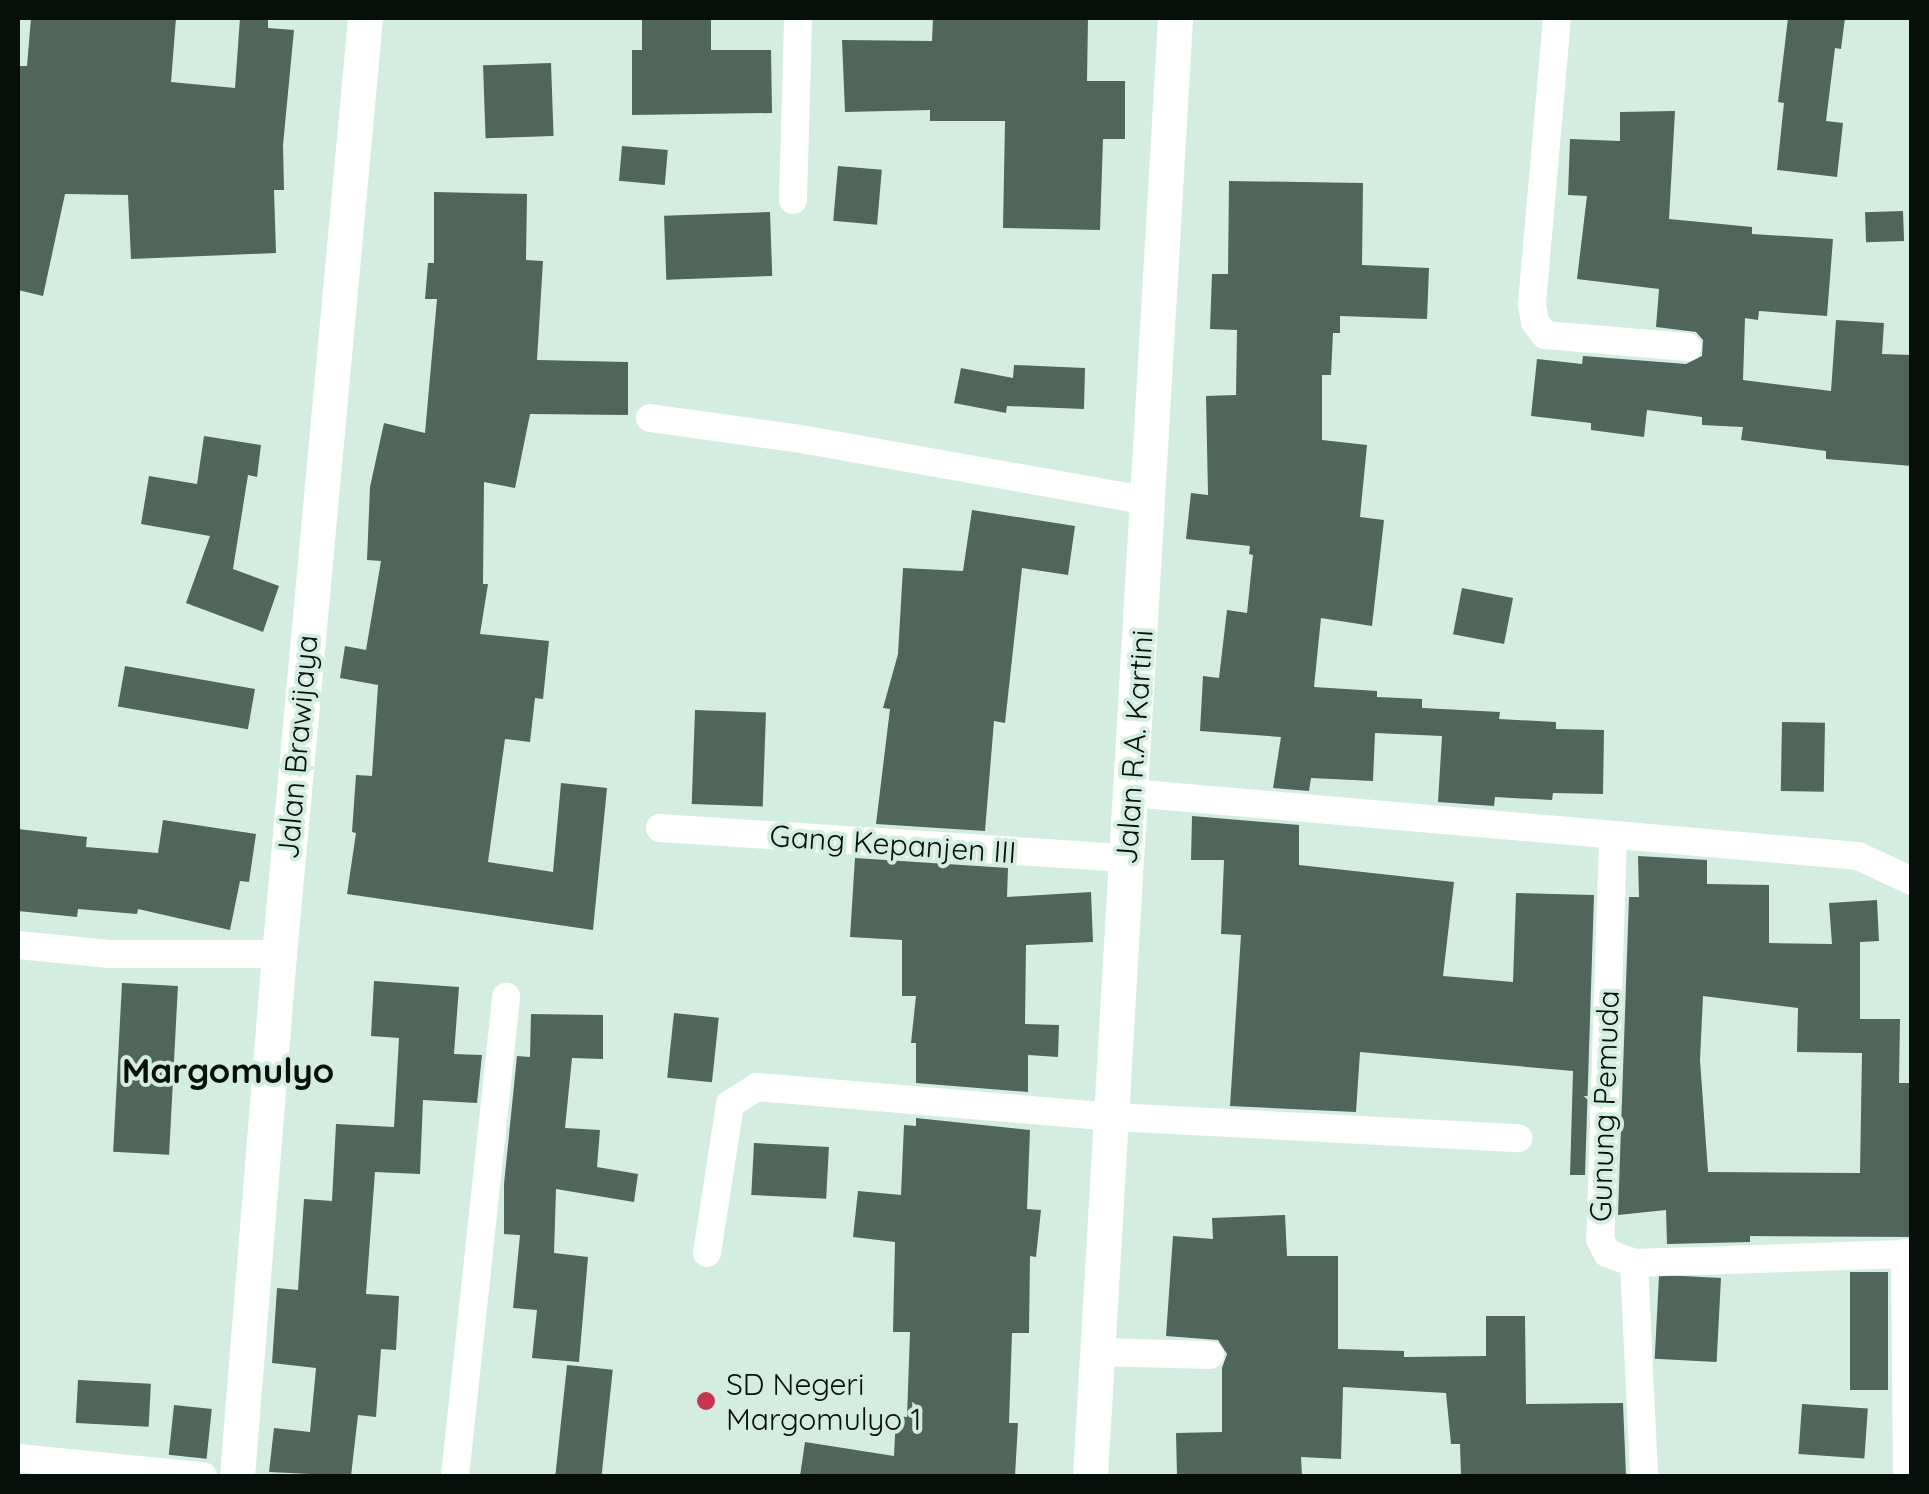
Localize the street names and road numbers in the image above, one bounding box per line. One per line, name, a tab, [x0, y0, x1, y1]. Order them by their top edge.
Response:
street label: Jalan R.A. Kartini	[1108, 629, 1160, 865]
street label: Jalan Brawijaya	[269, 633, 325, 861]
street label: Gang Kepanjen III	[769, 817, 1017, 871]
street label: Gunung Pemuda	[1582, 989, 1626, 1223]

